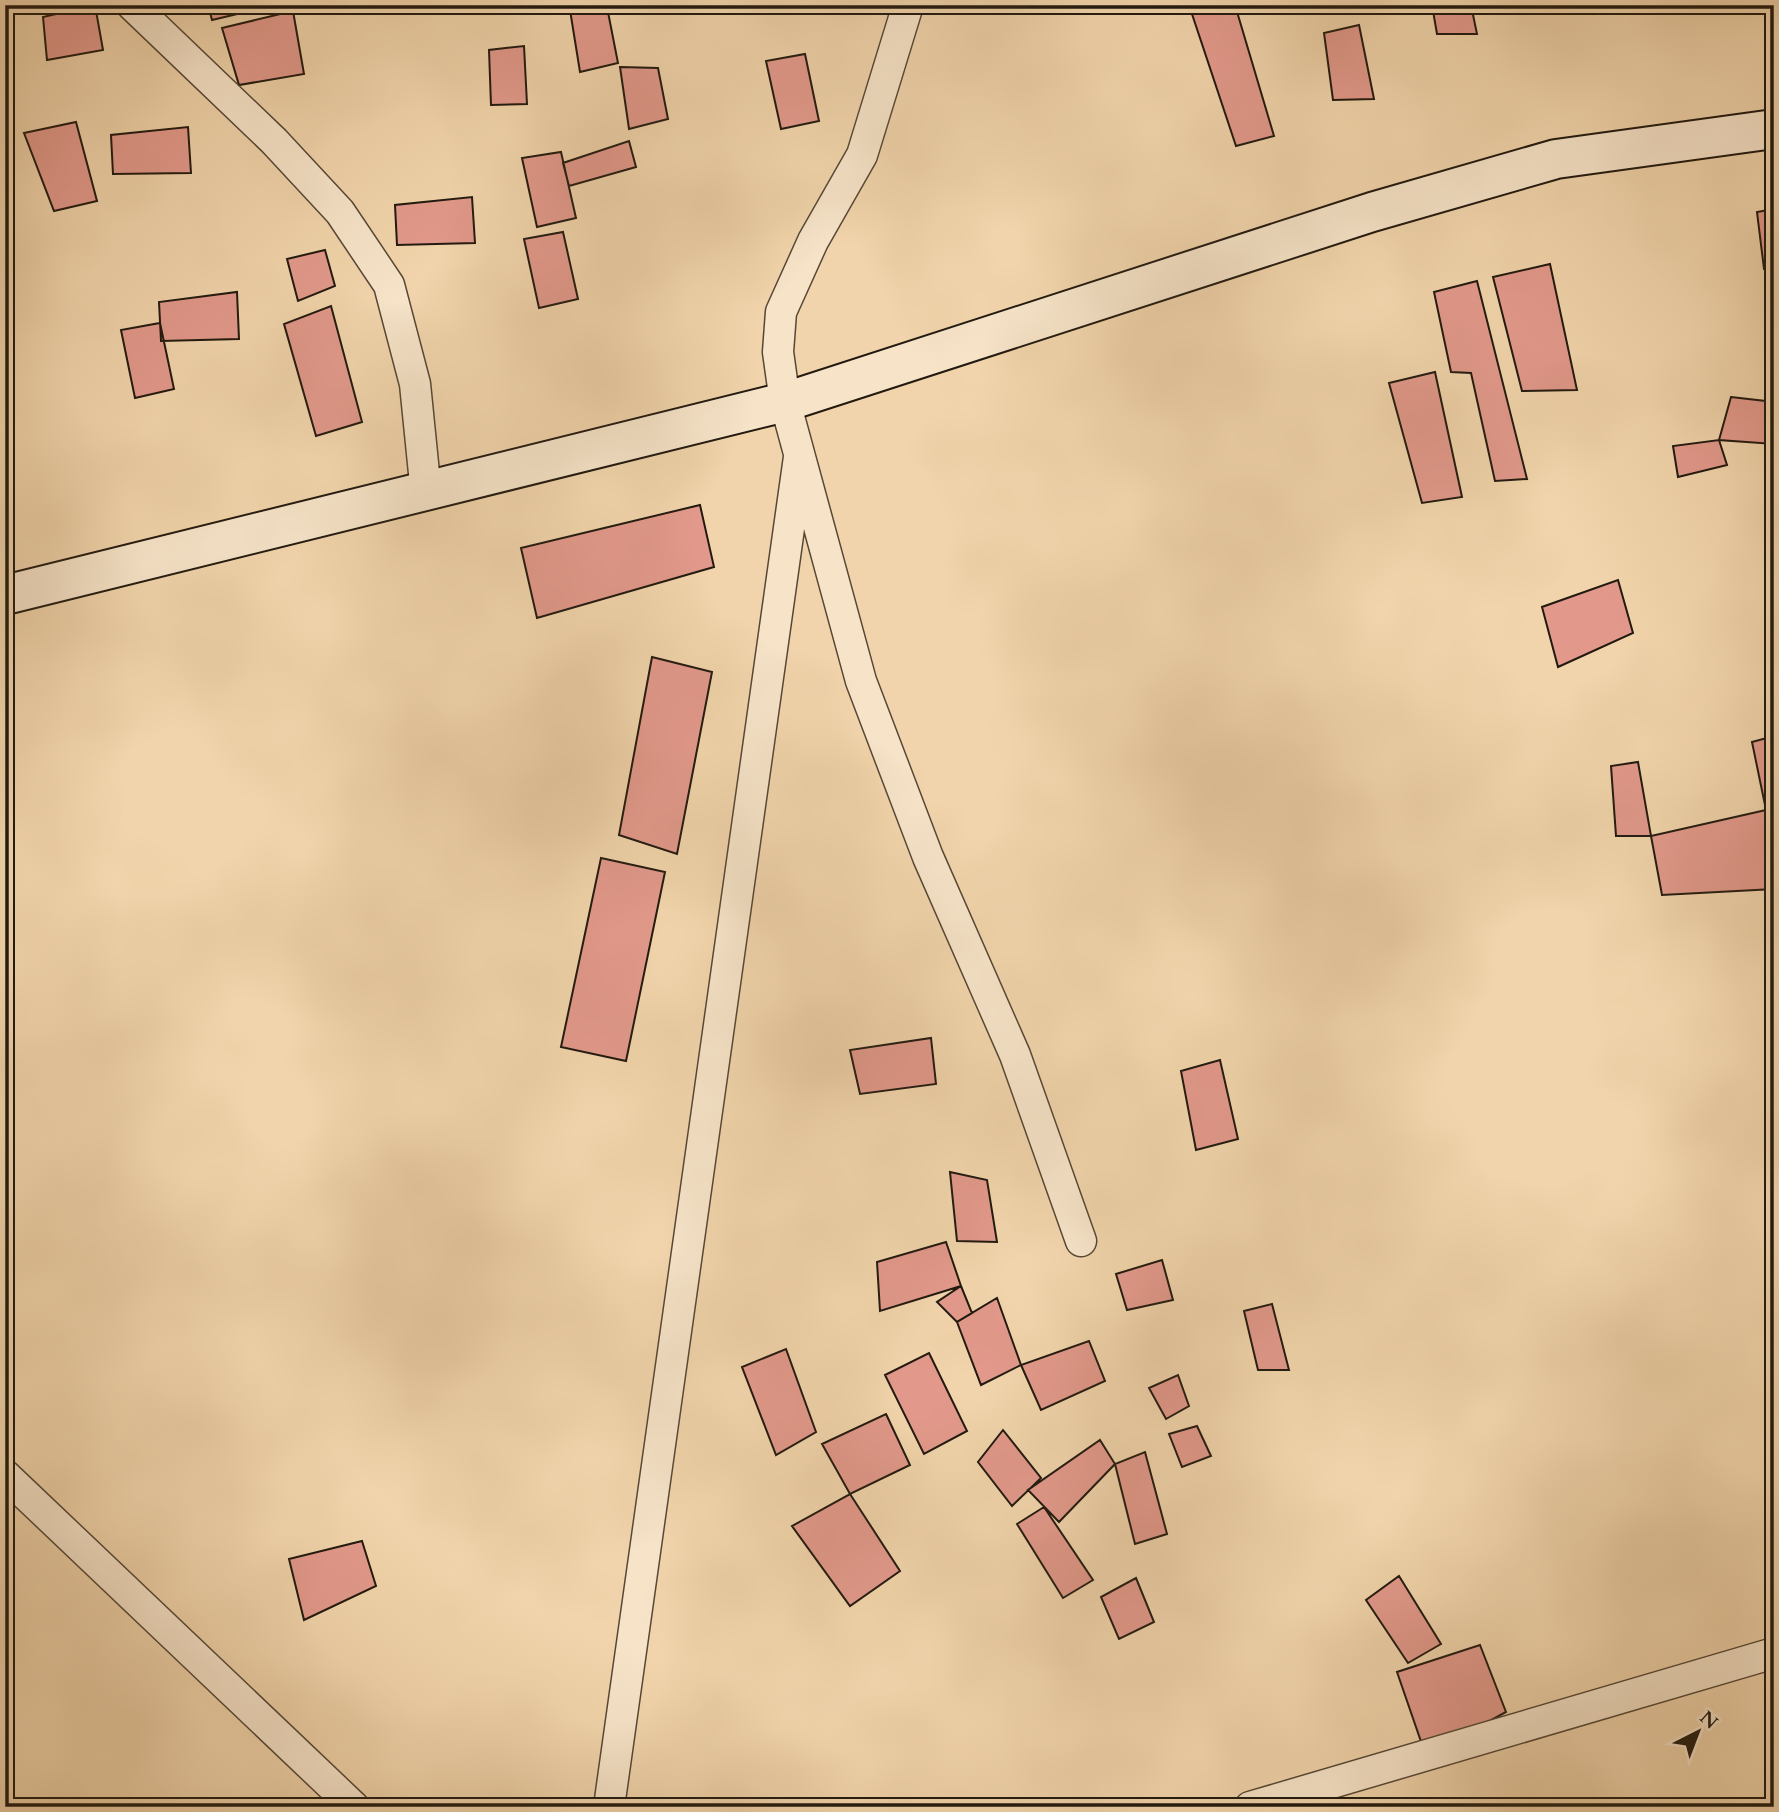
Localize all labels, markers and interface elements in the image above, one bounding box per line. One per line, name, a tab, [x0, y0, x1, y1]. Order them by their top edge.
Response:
north arrow	[1664, 1696, 1734, 1766]
text: N	[1694, 1705, 1724, 1736]

